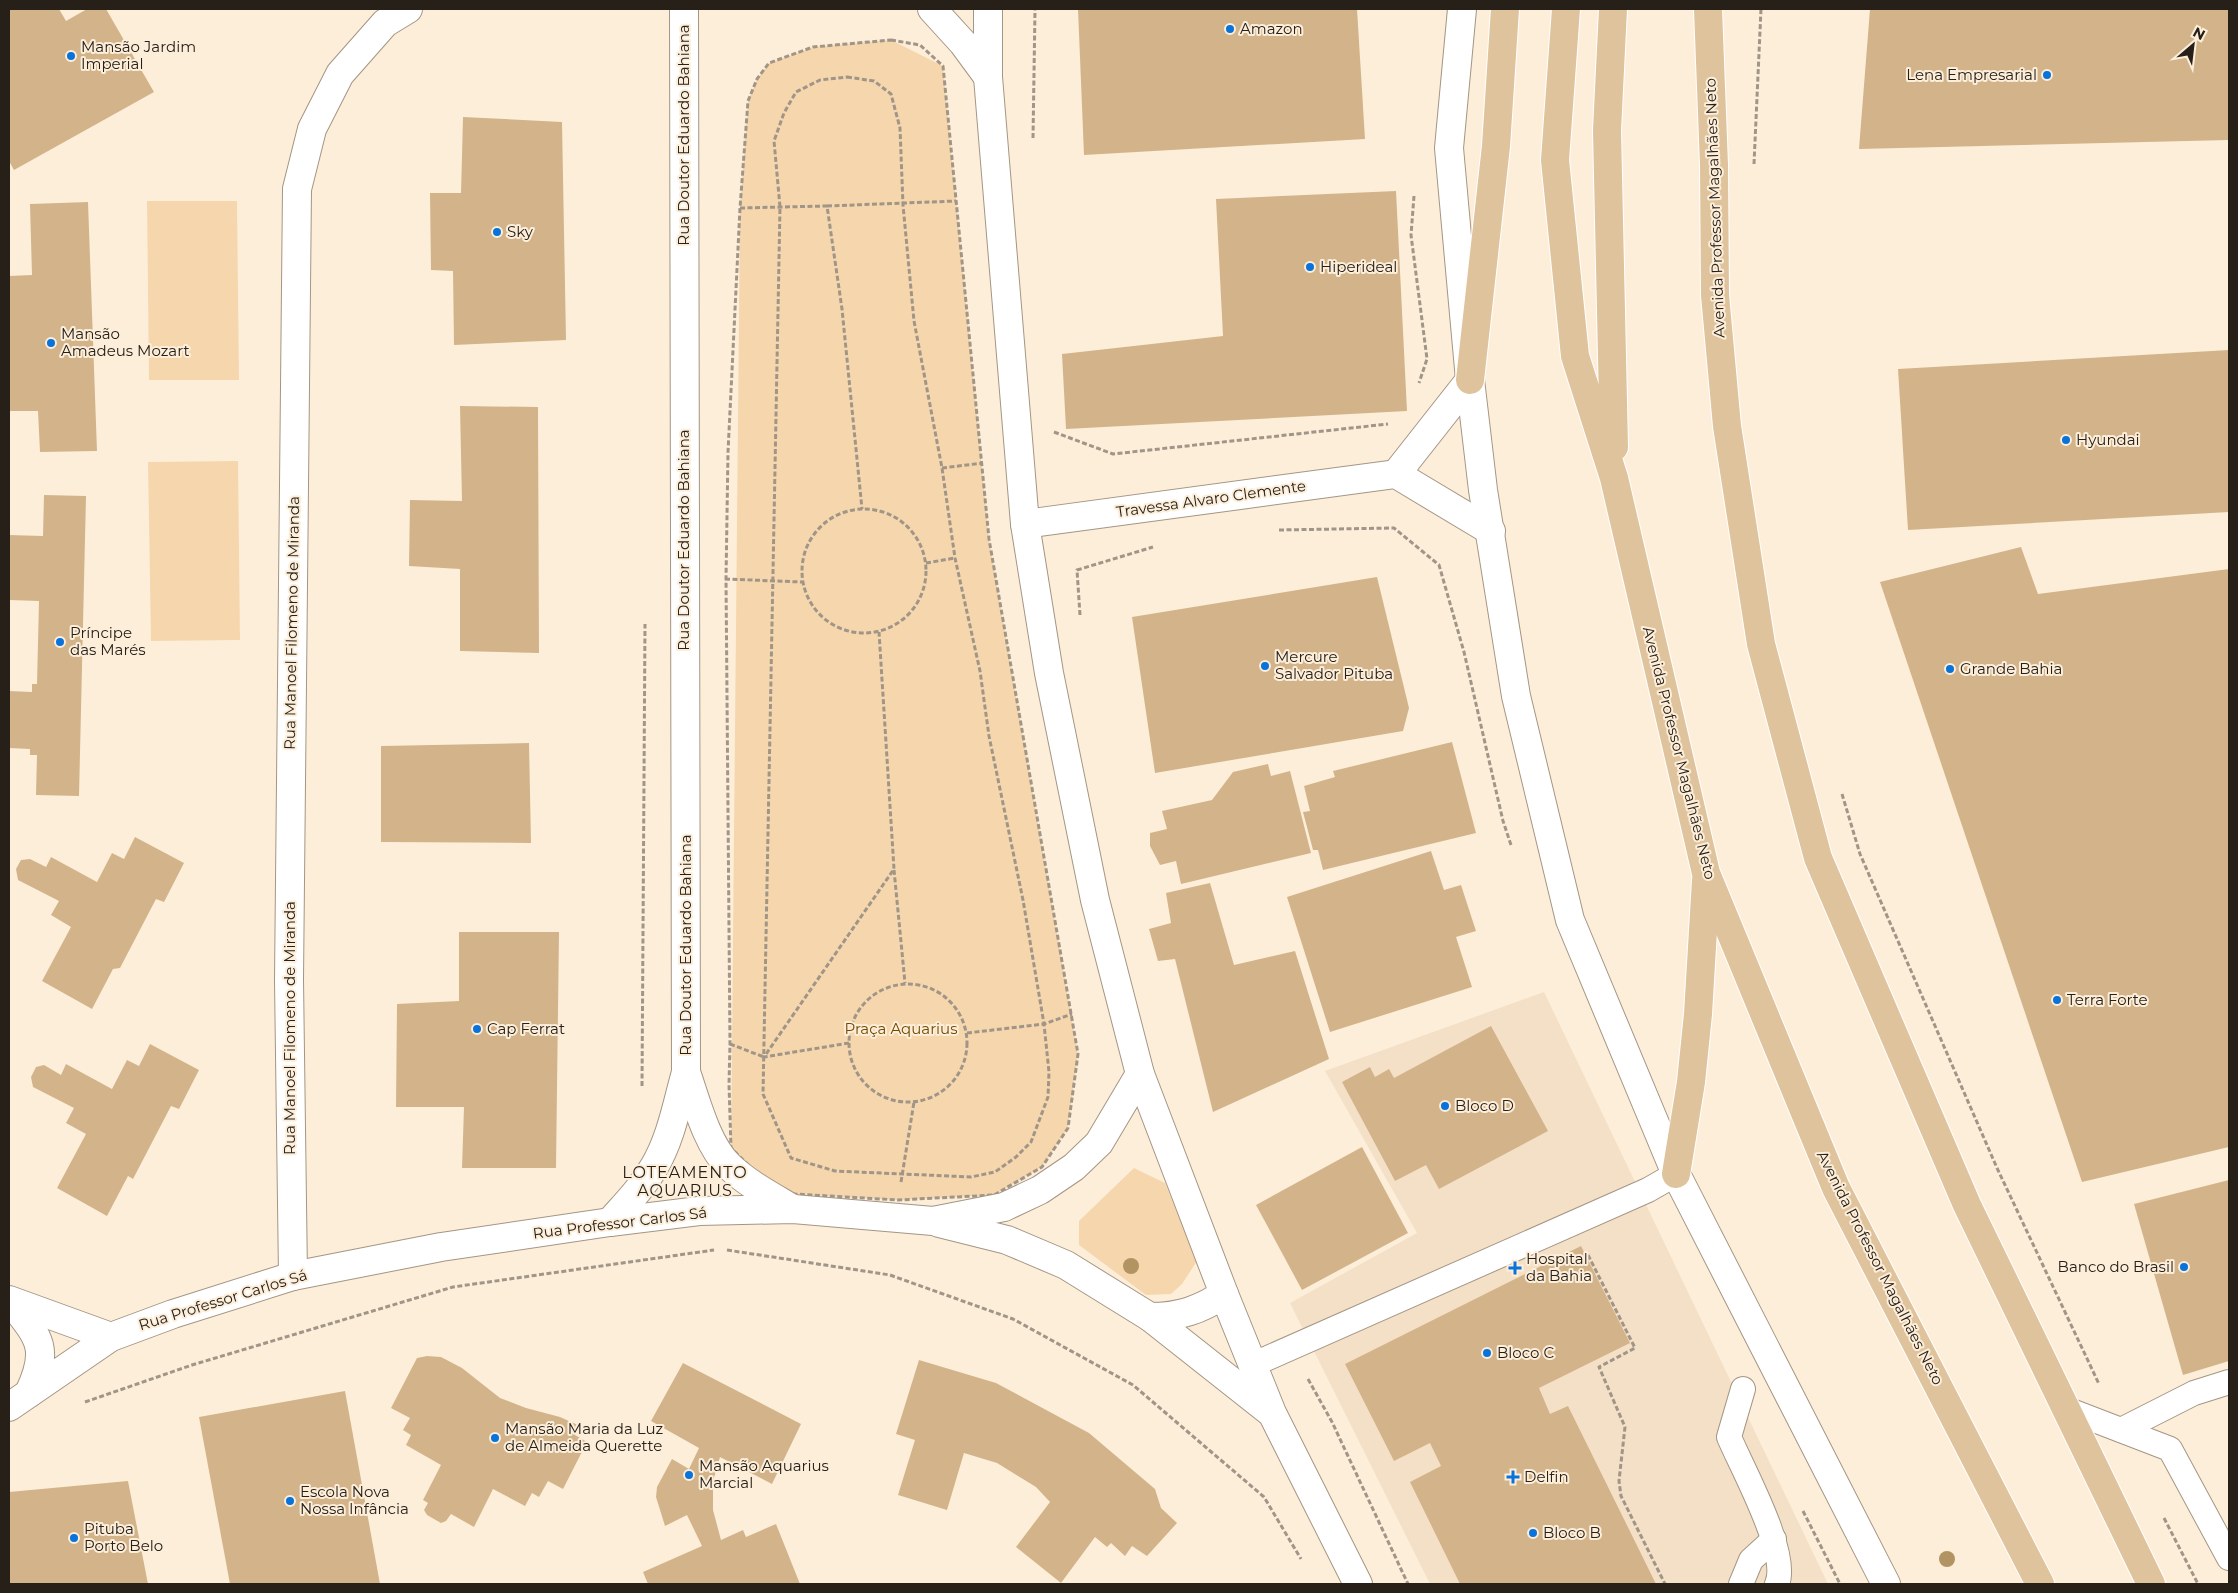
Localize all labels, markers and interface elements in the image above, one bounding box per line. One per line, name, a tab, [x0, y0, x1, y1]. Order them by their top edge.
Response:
place label: Amazon	[1240, 19, 1303, 38]
north arrow	[2168, 20, 2218, 70]
marker: Amazon	[1224, 23, 1236, 35]
text: N	[2190, 23, 2208, 44]
street label: Rua Doutor Eduardo Bahiana	[674, 24, 693, 246]
place label: Mansão Jardim Imperial	[81, 37, 196, 73]
marker: Mansão Jardim Imperial	[65, 50, 77, 62]
place label: Lena Empresarial	[1906, 65, 2037, 84]
marker: Lena Empresarial	[2041, 69, 2053, 81]
street label: Avenida Professor Magalhães Neto	[1700, 78, 1729, 338]
place label: Sky	[507, 222, 534, 241]
marker: Sky	[491, 226, 503, 238]
place label: Hiperideal	[1320, 257, 1397, 276]
marker: Hiperideal	[1304, 261, 1316, 273]
place label: Mansão Amadeus Mozart	[61, 324, 190, 360]
marker: Mansão Amadeus Mozart	[45, 337, 57, 349]
street label: Rua Doutor Eduardo Bahiana	[674, 429, 693, 651]
place label: Hyundai	[2076, 430, 2140, 449]
marker: Hyundai	[2060, 434, 2072, 446]
street label: Travessa Alvaro Clemente	[1115, 476, 1307, 521]
street label: Rua Manoel Filomeno de Miranda	[280, 496, 303, 750]
place label: Príncipe das Marés	[70, 623, 146, 659]
street label: Avenida Professor Magalhães Neto	[1639, 624, 1720, 881]
marker: Príncipe das Marés	[54, 636, 66, 648]
place label: Mercure Salvador Pituba	[1275, 647, 1393, 683]
place label: Grande Bahia	[1960, 659, 2062, 678]
marker: Mercure Salvador Pituba	[1259, 660, 1271, 672]
marker: Grande Bahia	[1944, 663, 1956, 675]
street label: Rua Doutor Eduardo Bahiana	[676, 834, 695, 1056]
street label: Rua Manoel Filomeno de Miranda	[280, 901, 299, 1155]
place label: Terra Forte	[2067, 990, 2148, 1009]
marker: Terra Forte	[2051, 994, 2063, 1006]
place label: Cap Ferrat	[487, 1019, 565, 1038]
park label: Praça Aquarius	[844, 1019, 958, 1038]
marker: Cap Ferrat	[471, 1023, 483, 1035]
place label: Bloco D	[1455, 1096, 1514, 1115]
marker: Bloco D	[1439, 1100, 1451, 1112]
street label: Avenida Professor Magalhães Neto	[1813, 1148, 1948, 1388]
district label: LOTEAMENTO AQUARIUS	[622, 1163, 748, 1200]
street label: Rua Professor Carlos Sá	[532, 1202, 708, 1243]
place label: Hospital da Bahia	[1526, 1249, 1592, 1285]
place label: Banco do Brasil	[2058, 1257, 2174, 1276]
marker: Hospital da Bahia	[1508, 1261, 1522, 1275]
marker: Banco do Brasil	[2178, 1261, 2190, 1273]
street label: Rua Professor Carlos Sá	[136, 1265, 310, 1334]
place label: Bloco C	[1497, 1343, 1554, 1362]
marker: Bloco C	[1481, 1347, 1493, 1359]
place label: Mansão Maria da Luz de Almeida Querette	[505, 1419, 663, 1455]
marker: Mansão Maria da Luz de Almeida Querette	[489, 1432, 501, 1444]
place label: Mansão Aquarius Marcial	[699, 1456, 829, 1492]
place label: Delfin	[1524, 1467, 1569, 1486]
marker: Mansão Aquarius Marcial	[683, 1469, 695, 1481]
marker: Delfin	[1506, 1470, 1520, 1484]
place label: Escola Nova Nossa Infância	[300, 1482, 409, 1518]
marker: Escola Nova Nossa Infância	[284, 1495, 296, 1507]
place label: Pituba Porto Belo	[84, 1519, 163, 1555]
place label: Bloco B	[1543, 1523, 1601, 1542]
marker: Bloco B	[1527, 1527, 1539, 1539]
marker: Pituba Porto Belo	[68, 1532, 80, 1544]

